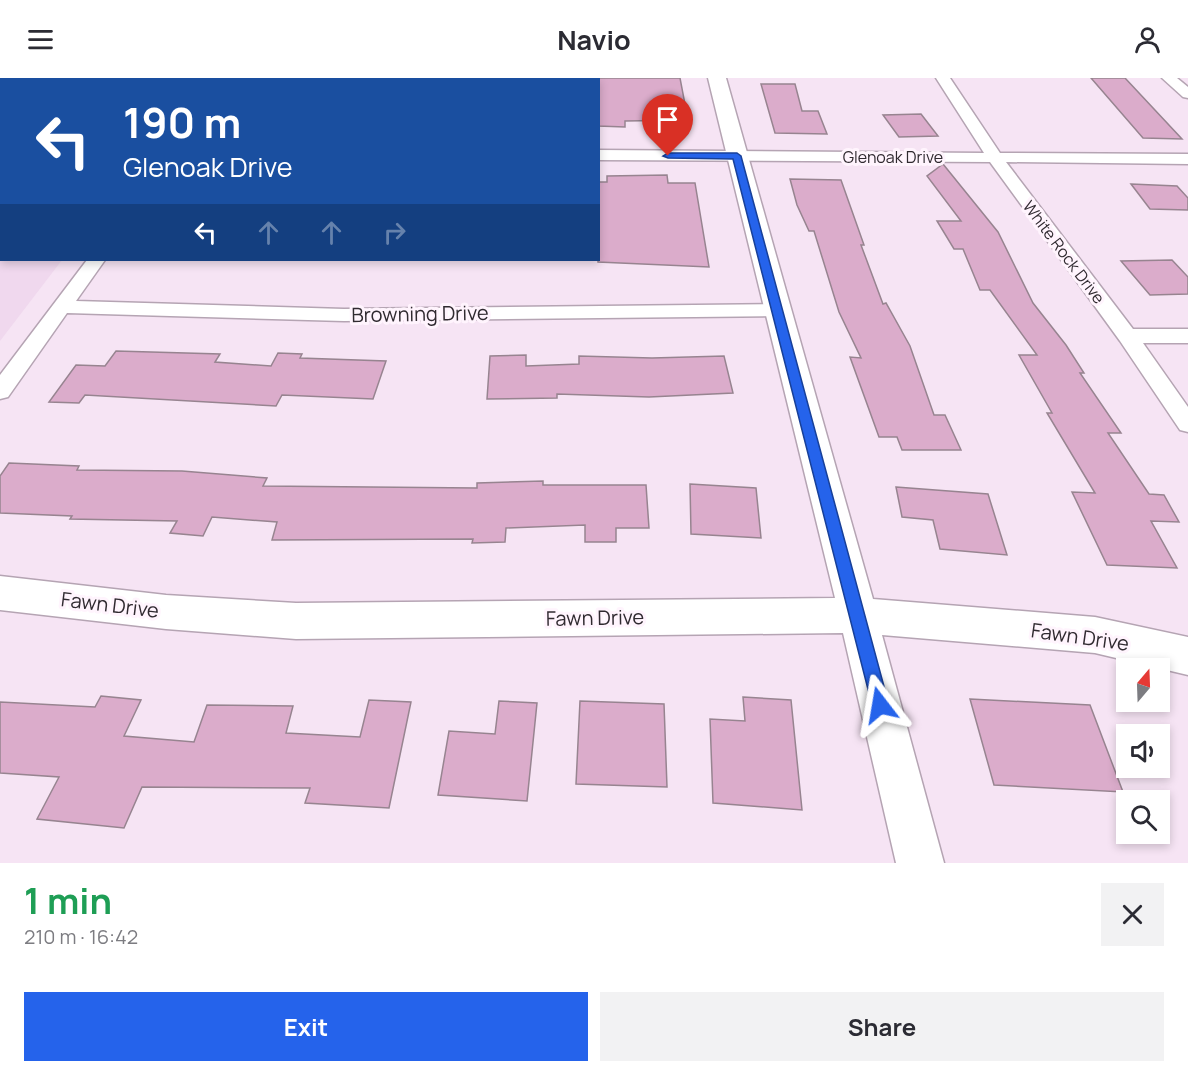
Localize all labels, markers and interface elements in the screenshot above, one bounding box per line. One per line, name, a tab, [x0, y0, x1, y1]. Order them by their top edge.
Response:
text: Navio	[557, 21, 631, 58]
icon: menu	[24, 23, 57, 56]
icon: person	[1131, 23, 1164, 56]
text: 190 m	[123, 93, 241, 151]
pin	[642, 94, 693, 156]
icon: left	[24, 102, 102, 180]
icon: arrive	[651, 103, 684, 136]
street label: Glenoak Drive	[843, 146, 943, 168]
text: Glenoak Drive	[123, 148, 293, 185]
street label: White Rock Drive	[1018, 196, 1110, 308]
icon: left	[189, 216, 222, 249]
icon: ahead	[252, 216, 285, 249]
icon: ahead	[315, 216, 348, 249]
icon: right	[378, 216, 411, 249]
street label: Browning Drive	[351, 299, 489, 328]
street label: Fawn Drive	[60, 585, 161, 624]
street label: Fawn Drive	[546, 603, 644, 632]
street label: Fawn Drive	[1029, 616, 1131, 657]
north arrow	[1116, 658, 1170, 712]
map controls	[1116, 658, 1170, 844]
position arrow	[848, 673, 912, 737]
button: sound	[1116, 724, 1170, 778]
button: search	[1116, 790, 1170, 844]
text: 1 min	[24, 876, 112, 925]
button: close	[1101, 883, 1164, 946]
text: 210 m · 16:42	[24, 923, 138, 950]
button: Exit	[24, 992, 588, 1061]
button: Share	[600, 992, 1164, 1061]

